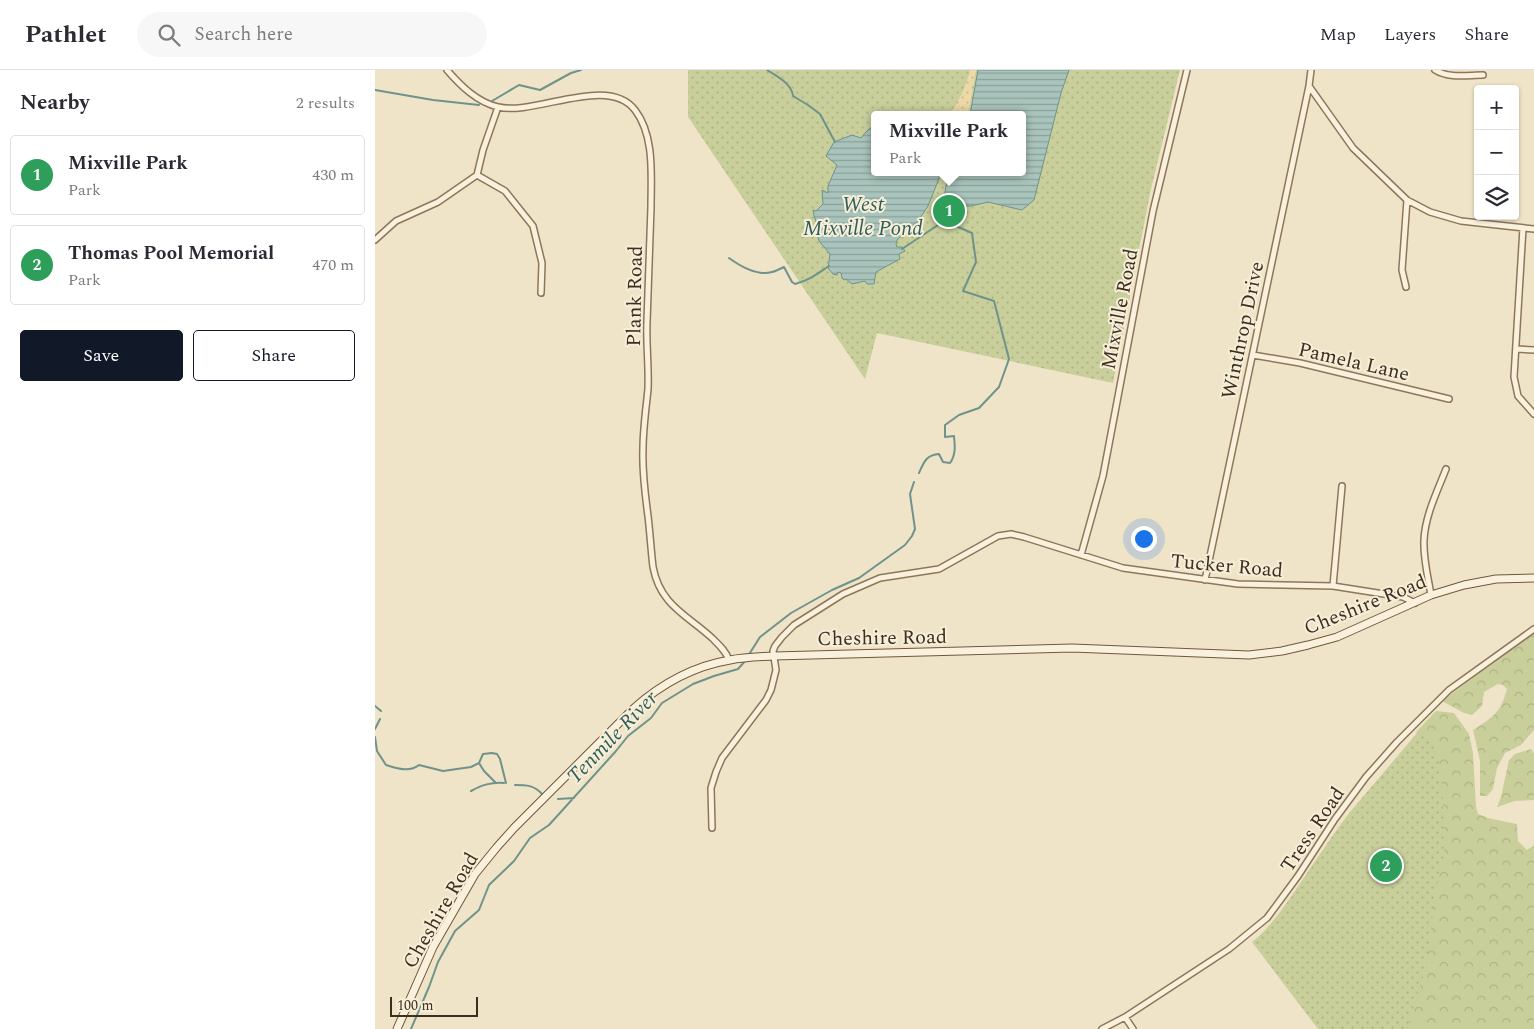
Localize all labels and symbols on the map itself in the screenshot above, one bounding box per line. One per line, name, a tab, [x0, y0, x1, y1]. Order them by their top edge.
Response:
water label: West Mixville Pond	[803, 189, 923, 245]
pin: 1	[933, 192, 965, 230]
street label: Plank Road	[619, 245, 651, 347]
street label: Mixville Road	[1094, 246, 1146, 372]
street label: Winthrop Drive	[1214, 259, 1272, 402]
street label: Pamela Lane	[1295, 335, 1412, 389]
your location	[1131, 526, 1157, 552]
street label: Tucker Road	[1170, 546, 1284, 586]
street label: Cheshire Road	[1299, 567, 1431, 643]
street label: Cheshire Road	[817, 622, 947, 654]
water label: Tenmile River	[560, 683, 666, 792]
street label: Tress Road	[1273, 781, 1353, 878]
street label: Cheshire Road	[395, 847, 486, 974]
pin: 2	[1370, 847, 1402, 885]
scale bar	[390, 994, 477, 1017]

